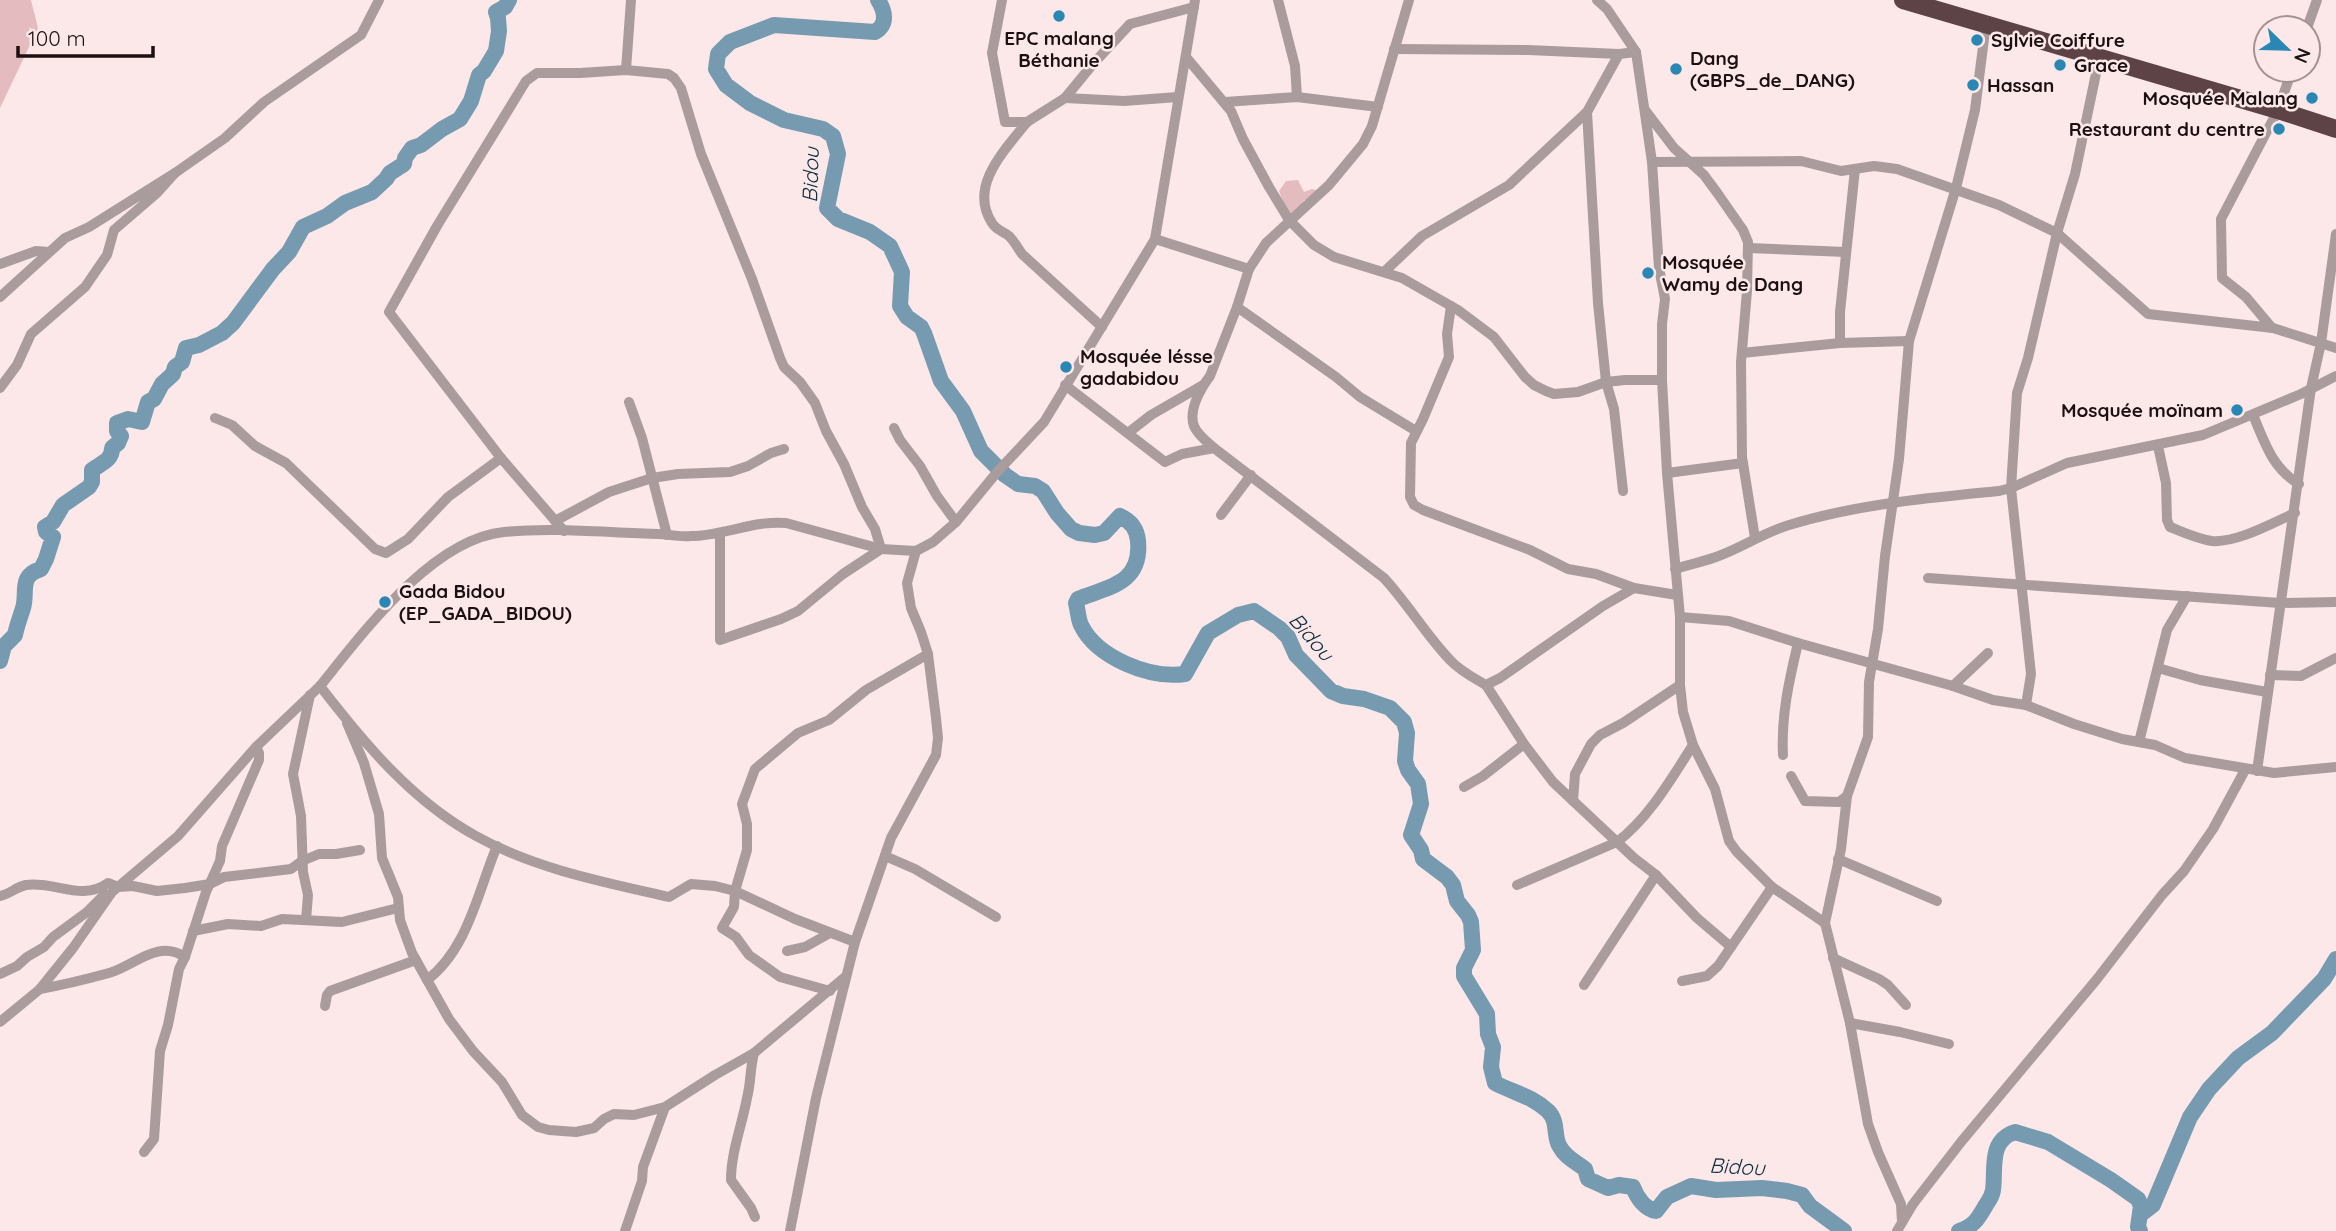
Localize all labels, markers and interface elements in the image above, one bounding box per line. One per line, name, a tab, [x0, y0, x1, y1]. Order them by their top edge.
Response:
marker: EPC malang Béthanie	[1051, 8, 1067, 24]
scale bar	[18, 14, 152, 58]
north arrow	[2252, 14, 2322, 84]
text: 100 m	[28, 25, 86, 51]
place label: EPC malang Béthanie	[1004, 26, 1114, 72]
place label: Sylvie Coiffure	[1991, 28, 2125, 52]
marker: Sylvie Coiffure	[1969, 32, 1985, 48]
text: N	[2289, 45, 2316, 67]
place label: Dang (GBPS_de_DANG)	[1690, 46, 1855, 92]
place label: Grace	[2074, 53, 2128, 77]
marker: Grace	[2052, 57, 2068, 73]
marker: Dang (GBPS_de_DANG)	[1668, 61, 1684, 77]
place label: Hassan	[1987, 73, 2054, 97]
marker: Hassan	[1965, 77, 1981, 93]
place label: Mosquée Malang	[2143, 86, 2298, 110]
marker: Mosquée Malang	[2304, 90, 2320, 106]
place label: Restaurant du centre	[2069, 117, 2265, 141]
marker: Restaurant du centre	[2271, 121, 2287, 137]
water label: Bidou	[796, 146, 824, 203]
place label: Mosquée Wamy de Dang	[1662, 250, 1803, 296]
marker: Mosquée Wamy de Dang	[1640, 265, 1656, 281]
place label: Mosquée lésse gadabidou	[1080, 344, 1213, 390]
marker: Mosquée lésse gadabidou	[1058, 359, 1074, 375]
place label: Mosquée moïnam	[2061, 398, 2223, 422]
marker: Mosquée moïnam	[2229, 402, 2245, 418]
place label: Gada Bidou (EP_GADA_BIDOU)	[399, 579, 572, 625]
marker: Gada Bidou (EP_GADA_BIDOU)	[377, 594, 393, 610]
water label: Bidou	[1284, 607, 1340, 667]
water label: Bidou	[1709, 1152, 1767, 1180]

